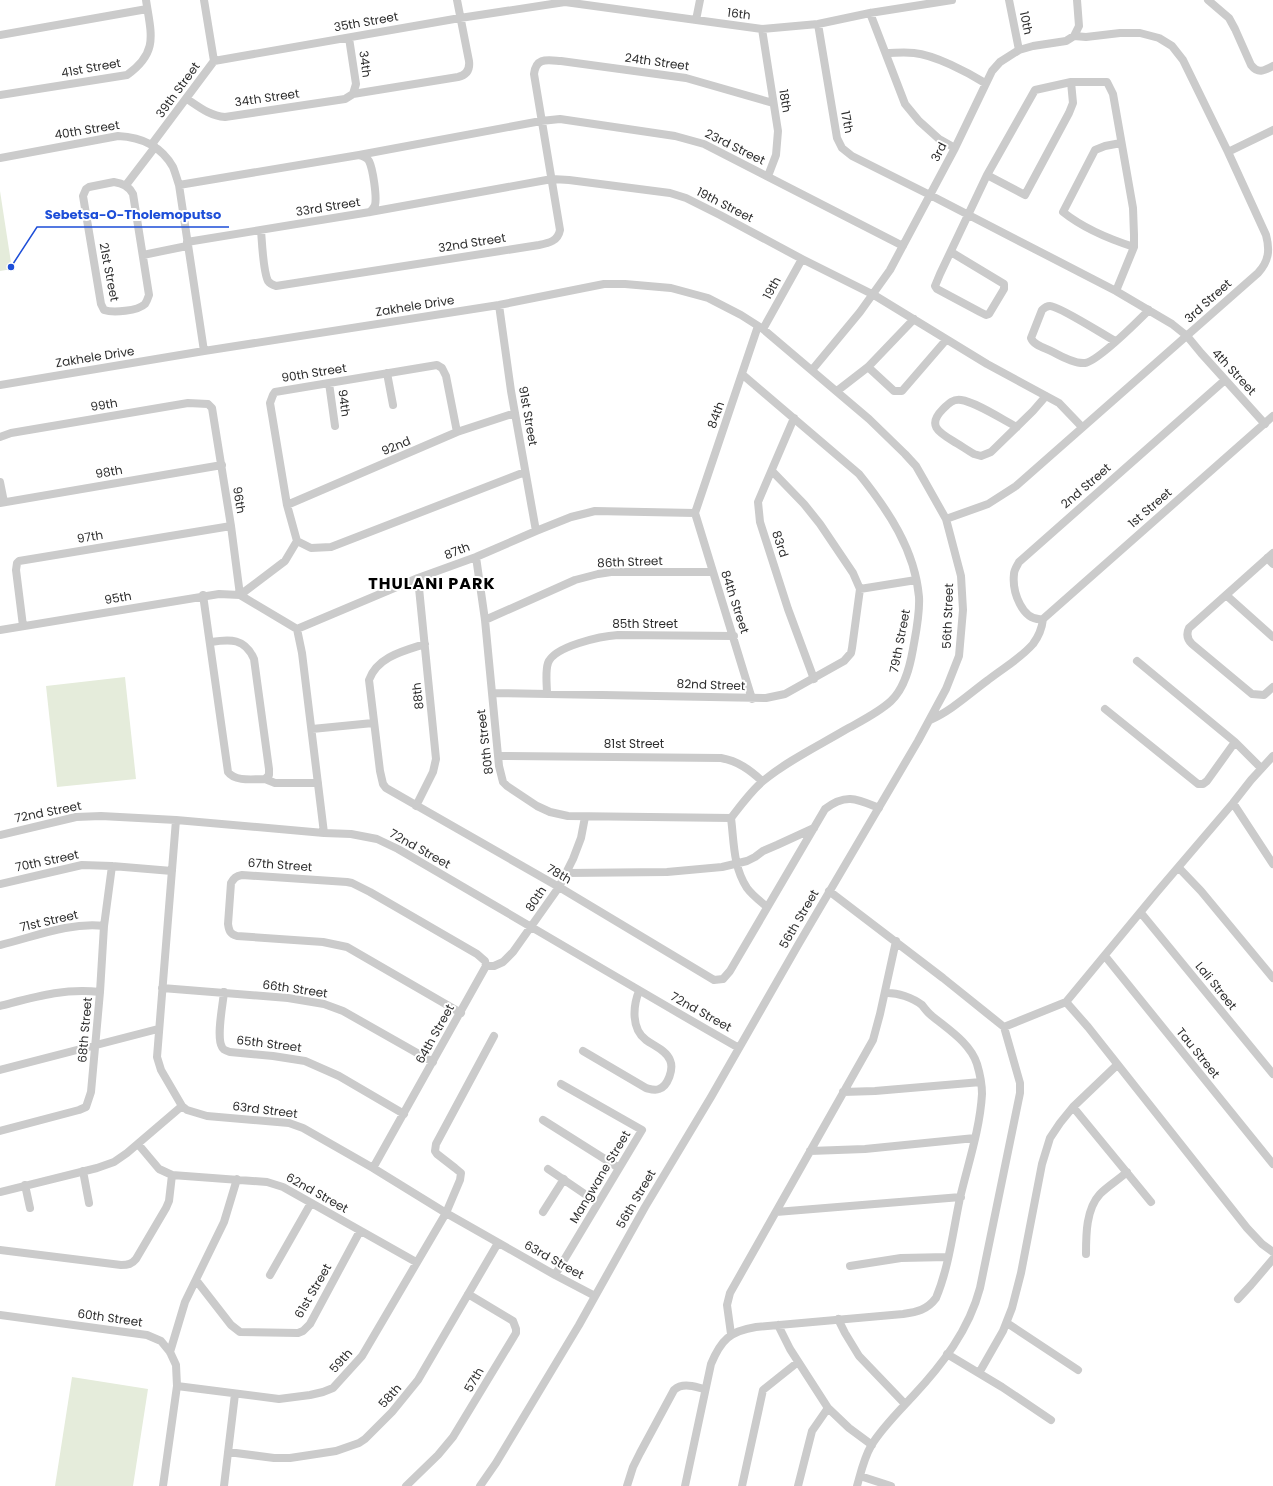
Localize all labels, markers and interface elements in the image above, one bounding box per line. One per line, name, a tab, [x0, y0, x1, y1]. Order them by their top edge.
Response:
street label: 16th	[726, 4, 752, 23]
street label: 35th Street	[332, 7, 399, 36]
street label: 10th	[1016, 10, 1037, 36]
street label: 24th Street	[624, 49, 690, 74]
street label: 34th	[355, 50, 376, 78]
street label: 41st Street	[60, 54, 122, 81]
street label: 39th Street	[152, 58, 204, 121]
street label: 34th Street	[234, 85, 300, 110]
street label: 18th	[775, 88, 796, 114]
street label: 17th	[837, 109, 858, 135]
street label: 40th Street	[53, 116, 121, 143]
street label: 23rd Street	[702, 125, 768, 168]
street label: 3rd	[927, 139, 951, 164]
street label: 19th Street	[694, 183, 757, 226]
street label: 33rd Street	[294, 193, 361, 220]
callout: Sebetsa-O-Tholemoputso	[37, 202, 229, 227]
text: Sebetsa-O-Tholemoputso	[45, 205, 221, 224]
street label: 32nd Street	[437, 229, 507, 256]
street label: 21st Street	[95, 241, 124, 303]
street label: 19th	[758, 273, 785, 302]
street label: 3rd Street	[1180, 275, 1235, 326]
street label: Zakhele Drive	[374, 291, 456, 320]
street label: Zakhele Drive	[54, 342, 136, 371]
street label: 4th Street	[1208, 345, 1260, 399]
street label: 90th Street	[280, 359, 348, 386]
street label: 91st Street	[515, 385, 542, 447]
street label: 94th	[334, 388, 355, 418]
street label: 99th	[89, 394, 119, 415]
street label: 84th	[703, 399, 728, 431]
street label: 92nd	[379, 432, 413, 459]
street label: 2nd Street	[1057, 459, 1114, 512]
street label: 98th	[94, 461, 124, 482]
street label: 1st Street	[1124, 484, 1175, 531]
street label: 96th	[229, 485, 250, 515]
street label: 97th	[76, 526, 104, 547]
street label: 83rd	[768, 528, 793, 559]
street label: 87th	[442, 538, 472, 563]
street label: 86th Street	[597, 552, 663, 571]
street label: 84th Street	[717, 568, 754, 636]
district label: THULANI PARK	[368, 572, 496, 595]
street label: 56th Street	[938, 583, 957, 649]
street label: 95th	[103, 587, 133, 608]
street label: 79th Street	[885, 608, 914, 674]
street label: 85th Street	[612, 615, 678, 632]
street label: 82nd Street	[676, 675, 746, 694]
street label: 88th	[408, 682, 427, 710]
street label: 80th Street	[472, 709, 497, 776]
street label: 81st Street	[604, 735, 664, 752]
street label: 72nd Street	[13, 797, 83, 826]
street label: 72nd Street	[387, 825, 454, 872]
street label: 70th Street	[14, 845, 80, 876]
street label: 67th Street	[247, 854, 313, 875]
street label: 78th	[544, 860, 575, 887]
street label: 80th	[521, 883, 550, 915]
street label: 56th Street	[775, 886, 822, 951]
street label: 71st Street	[18, 906, 80, 935]
street label: Lali Street	[1192, 958, 1241, 1013]
street label: 66th Street	[261, 976, 329, 1001]
street label: 72nd Street	[668, 988, 735, 1035]
street label: 68th Street	[73, 997, 96, 1063]
street label: 64th Street	[411, 1001, 458, 1067]
street label: Tau Street	[1173, 1024, 1224, 1082]
street label: 65th Street	[235, 1031, 303, 1056]
street label: 63rd Street	[231, 1097, 299, 1122]
street label: Mangwane Street	[565, 1127, 634, 1226]
street label: 56th Street	[612, 1166, 659, 1231]
street label: 62nd Street	[283, 1168, 351, 1217]
street label: 63rd Street	[521, 1236, 587, 1283]
street label: 61st Street	[290, 1260, 335, 1321]
street label: 60th Street	[76, 1305, 144, 1330]
street label: 59th	[325, 1345, 356, 1376]
street label: 57th	[460, 1364, 487, 1395]
street label: 58th	[374, 1380, 405, 1411]

